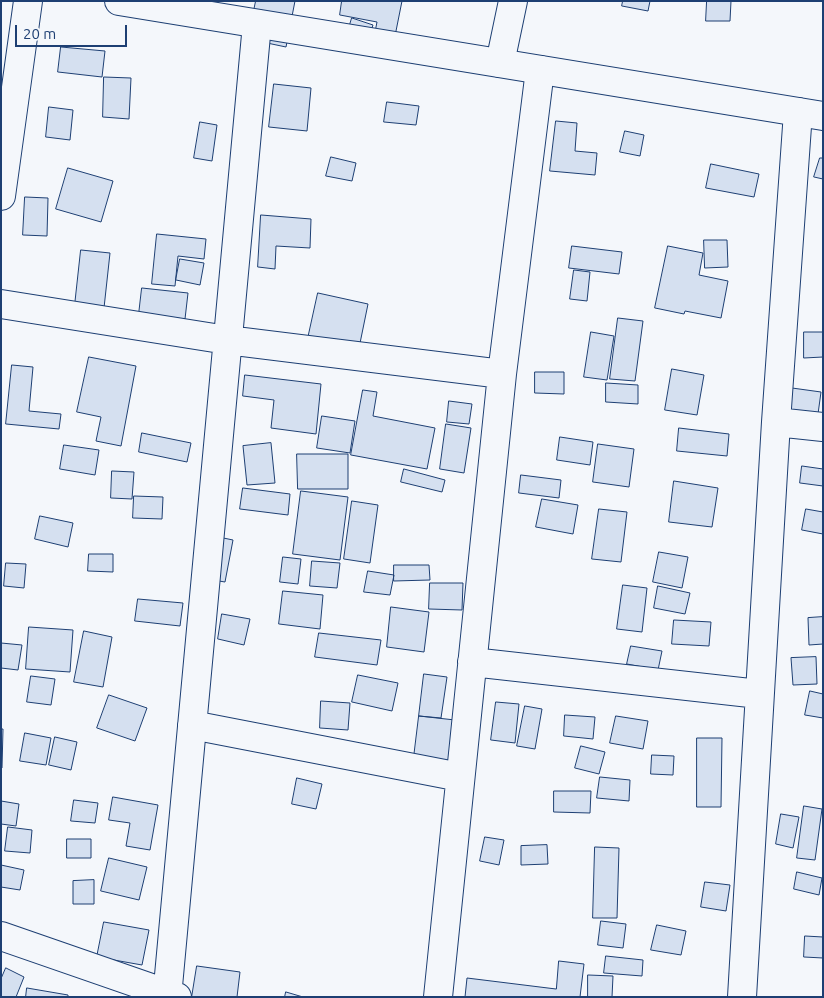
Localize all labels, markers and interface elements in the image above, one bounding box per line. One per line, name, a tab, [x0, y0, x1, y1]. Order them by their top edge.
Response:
scale bar	[18, 15, 130, 47]
text: 20 m	[23, 25, 56, 42]

